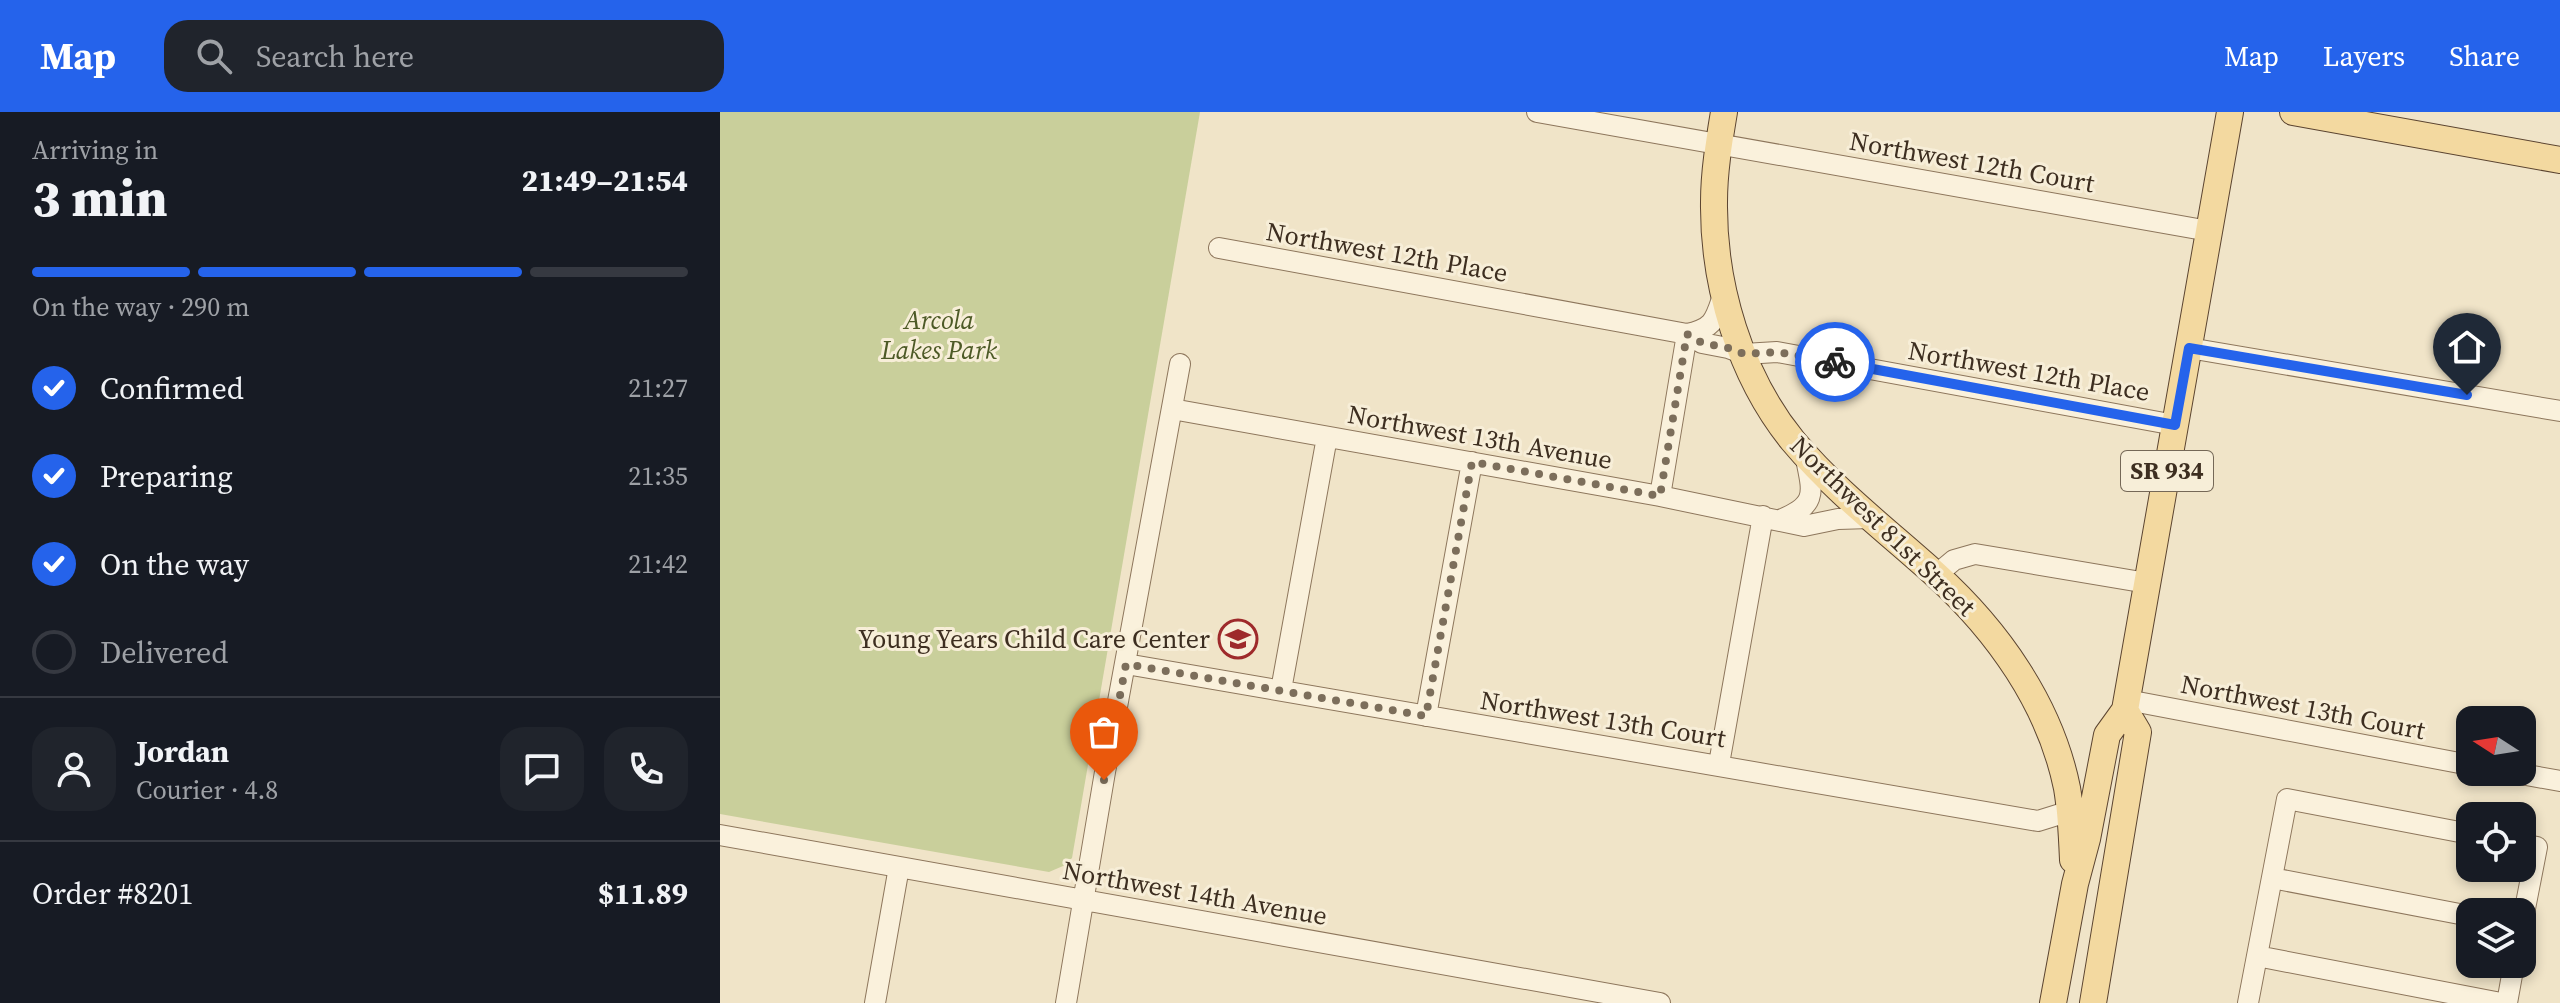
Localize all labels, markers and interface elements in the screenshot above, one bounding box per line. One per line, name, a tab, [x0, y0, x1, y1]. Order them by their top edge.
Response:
search box	[164, 20, 724, 92]
text: Map	[40, 30, 116, 82]
icon: search	[192, 34, 236, 78]
text: Search here	[256, 36, 414, 77]
text: Map	[2224, 37, 2279, 75]
text: Layers	[2323, 37, 2405, 75]
text: Share	[2449, 37, 2520, 75]
street label: Northwest 12th Court	[1847, 123, 2098, 201]
text: Arriving in	[32, 132, 158, 168]
text: 21:49–21:54	[521, 160, 688, 201]
text: 3 min	[32, 162, 168, 233]
street label: Northwest 12th Place	[1264, 213, 1510, 291]
text: On the way · 290 m	[32, 289, 250, 325]
park label: Arcola Lakes Park	[880, 302, 998, 368]
pin	[2433, 313, 2501, 395]
courier	[1795, 322, 1875, 402]
icon: home	[2445, 325, 2489, 369]
street label: Northwest 12th Place	[1906, 332, 2152, 410]
icon: bike	[1813, 340, 1857, 384]
icon: check	[32, 366, 76, 410]
text: Confirmed	[100, 368, 244, 409]
text: 21:27	[628, 370, 688, 406]
street label: Northwest 13th Avenue	[1345, 396, 1615, 478]
street label: Northwest 81st Street	[1782, 428, 1984, 625]
road number: SR 934	[2121, 451, 2213, 491]
icon: check	[32, 454, 76, 498]
text: Preparing	[100, 456, 233, 497]
text: 21:35	[628, 458, 688, 494]
icon: check	[32, 542, 76, 586]
text: On the way	[100, 544, 249, 585]
text: 21:42	[628, 546, 688, 582]
school or university icon: Young Years Child Care Center	[1217, 618, 1259, 660]
place label: Young Years Child Care Center	[858, 621, 1210, 657]
text: Delivered	[100, 632, 228, 673]
street label: Northwest 13th Court	[2178, 666, 2429, 748]
street label: Northwest 13th Court	[1478, 682, 1729, 756]
pin	[1070, 698, 1138, 780]
north arrow	[2456, 706, 2536, 786]
map controls	[2456, 706, 2536, 978]
icon: bag	[1082, 710, 1126, 754]
button: person	[32, 727, 116, 811]
button: chat	[500, 727, 584, 811]
button: phone	[604, 727, 688, 811]
text: Jordan	[136, 731, 229, 772]
text: Courier · 4.8	[136, 772, 278, 808]
button: locate	[2456, 802, 2536, 882]
street label: Northwest 14th Avenue	[1060, 852, 1330, 934]
text: Order #8201	[32, 873, 193, 914]
text: $11.89	[598, 873, 688, 914]
button: layers	[2456, 898, 2536, 978]

